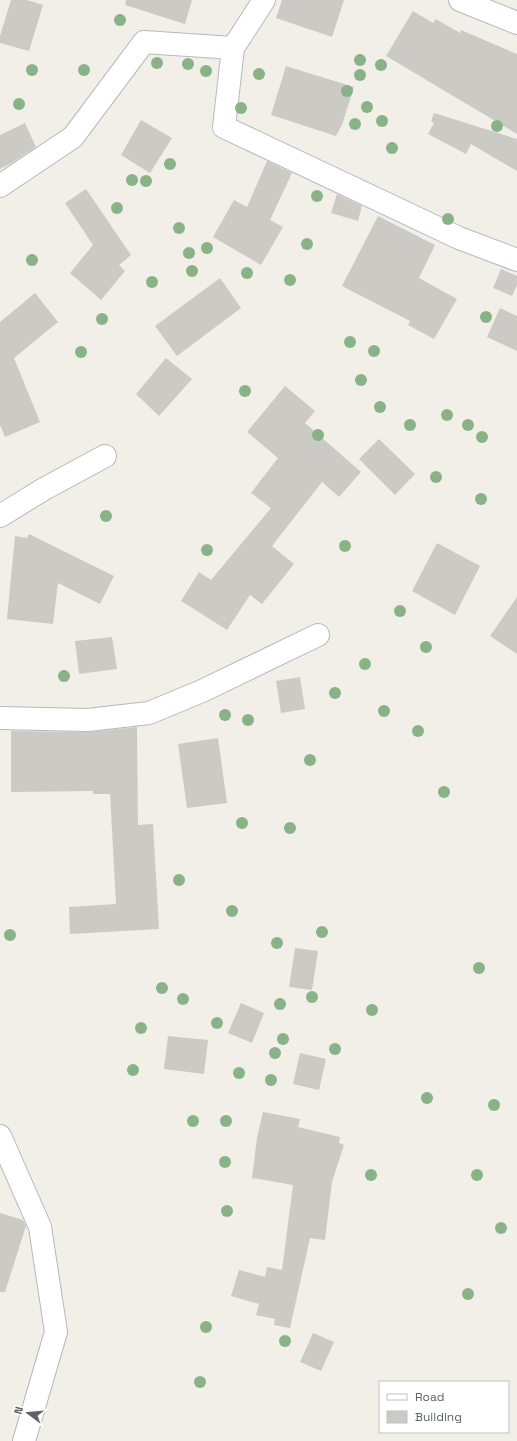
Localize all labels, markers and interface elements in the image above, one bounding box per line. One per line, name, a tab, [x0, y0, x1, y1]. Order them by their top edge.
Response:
legend	[379, 1381, 509, 1433]
text: Road	[415, 1389, 444, 1405]
north arrow	[8, 1393, 48, 1433]
text: N	[11, 1405, 26, 1416]
text: Building	[415, 1409, 462, 1425]

